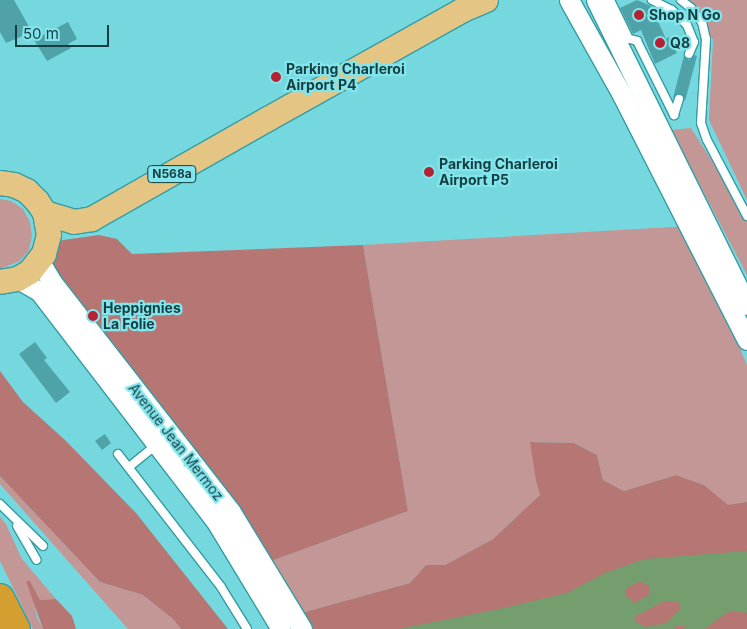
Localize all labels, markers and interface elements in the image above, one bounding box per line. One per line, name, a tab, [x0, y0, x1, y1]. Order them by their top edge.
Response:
place label: Shop N Go	[649, 7, 721, 23]
marker: Shop N Go	[633, 9, 645, 21]
scale bar	[18, 15, 111, 47]
text: 50 m	[23, 24, 59, 43]
place label: Q8	[670, 35, 690, 51]
marker: Q8	[654, 37, 666, 49]
place label: Parking Charleroi Airport P4	[286, 61, 405, 94]
marker: Parking Charleroi Airport P4	[270, 71, 282, 83]
place label: Parking Charleroi Airport P5	[439, 156, 558, 188]
road number: N568a	[147, 164, 197, 183]
marker: Parking Charleroi Airport P5	[423, 166, 435, 178]
place label: Heppignies La Folie	[103, 300, 181, 332]
marker: Heppignies La Folie	[87, 310, 99, 322]
street label: Avenue Jean Mermoz	[125, 380, 227, 504]

